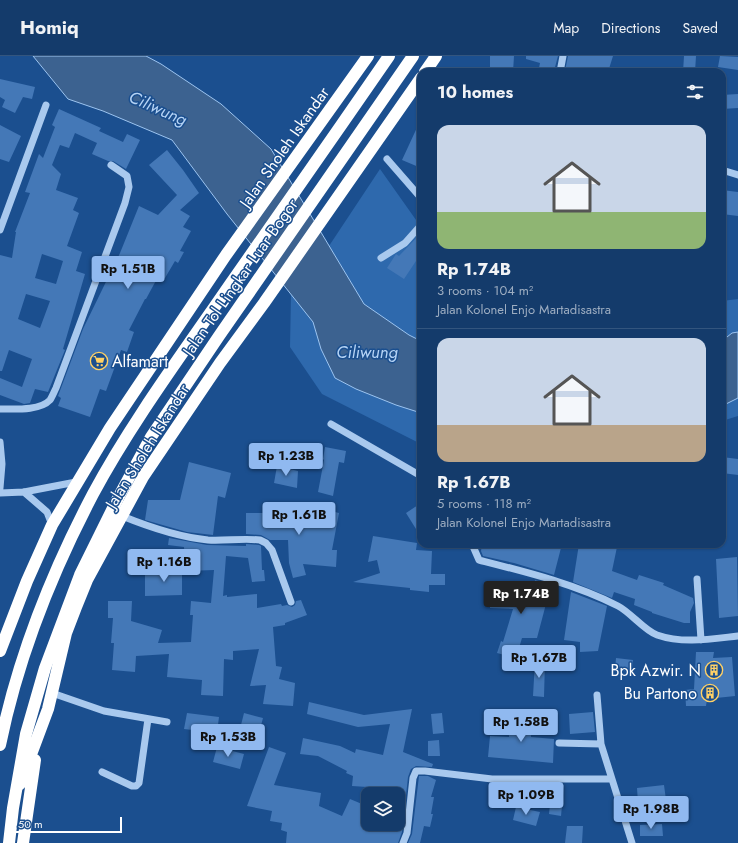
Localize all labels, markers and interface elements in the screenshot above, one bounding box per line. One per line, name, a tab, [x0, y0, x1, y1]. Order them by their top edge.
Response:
text: Homiq	[20, 14, 79, 41]
text: Map	[553, 18, 579, 38]
text: Directions	[601, 18, 661, 38]
text: Saved	[683, 18, 718, 38]
text: 10 homes	[437, 80, 513, 104]
icon: filters	[684, 81, 706, 103]
street label: Jalan Sholeh Iskandar	[233, 82, 335, 214]
water label: Ciliwung	[125, 85, 192, 132]
icon: home	[536, 151, 608, 223]
street label: Jalan Tol Lingkar Luar Bogor	[176, 194, 304, 362]
pin: Rp 1.51B	[87, 256, 169, 290]
text: Rp 1.74B	[437, 257, 511, 281]
text: Rp 1.51B	[101, 259, 155, 278]
text: 3 rooms · 104 m²	[437, 281, 533, 300]
text: Jalan Kolonel Enjo Martadisastra	[437, 300, 611, 319]
water label: Ciliwung	[336, 340, 398, 364]
place label: Alfamart	[112, 350, 168, 373]
supermarket icon: Alfamart	[89, 351, 109, 371]
icon: home	[536, 364, 608, 436]
street label: Jalan Sholeh Iskandar	[99, 379, 195, 515]
pin: Rp 1.23B	[245, 443, 327, 477]
text: Rp 1.23B	[258, 446, 314, 465]
text: Rp 1.67B	[437, 470, 511, 494]
text: 5 rooms · 118 m²	[437, 494, 531, 513]
pin: Rp 1.61B	[258, 502, 340, 536]
text: Rp 1.61B	[271, 505, 327, 524]
text: Jalan Kolonel Enjo Martadisastra	[437, 513, 611, 532]
pin: Rp 1.16B	[123, 549, 205, 583]
text: Rp 1.16B	[136, 552, 192, 571]
pin: Rp 1.74B	[480, 581, 562, 615]
text: Rp 1.74B	[493, 584, 549, 603]
pin: Rp 1.67B	[498, 645, 580, 679]
text: Rp 1.67B	[511, 648, 567, 667]
place label: Bpk Azwir. N	[611, 659, 701, 682]
building icon: Bpk Azwir. N	[704, 660, 724, 680]
place label: Bu Partono	[624, 682, 697, 705]
building icon: Bu Partono	[700, 683, 720, 703]
pin: Rp 1.58B	[480, 709, 562, 743]
text: Rp 1.58B	[493, 712, 549, 731]
pin: Rp 1.53B	[187, 724, 269, 758]
text: Rp 1.53B	[200, 727, 256, 746]
pin: Rp 1.09B	[485, 782, 567, 816]
text: Rp 1.09B	[497, 785, 555, 804]
map controls	[361, 787, 405, 831]
button: layers	[361, 787, 405, 831]
pin: Rp 1.98B	[610, 796, 692, 830]
text: Rp 1.98B	[623, 799, 679, 818]
scale bar	[12, 815, 122, 834]
text: 50 m	[18, 816, 43, 832]

